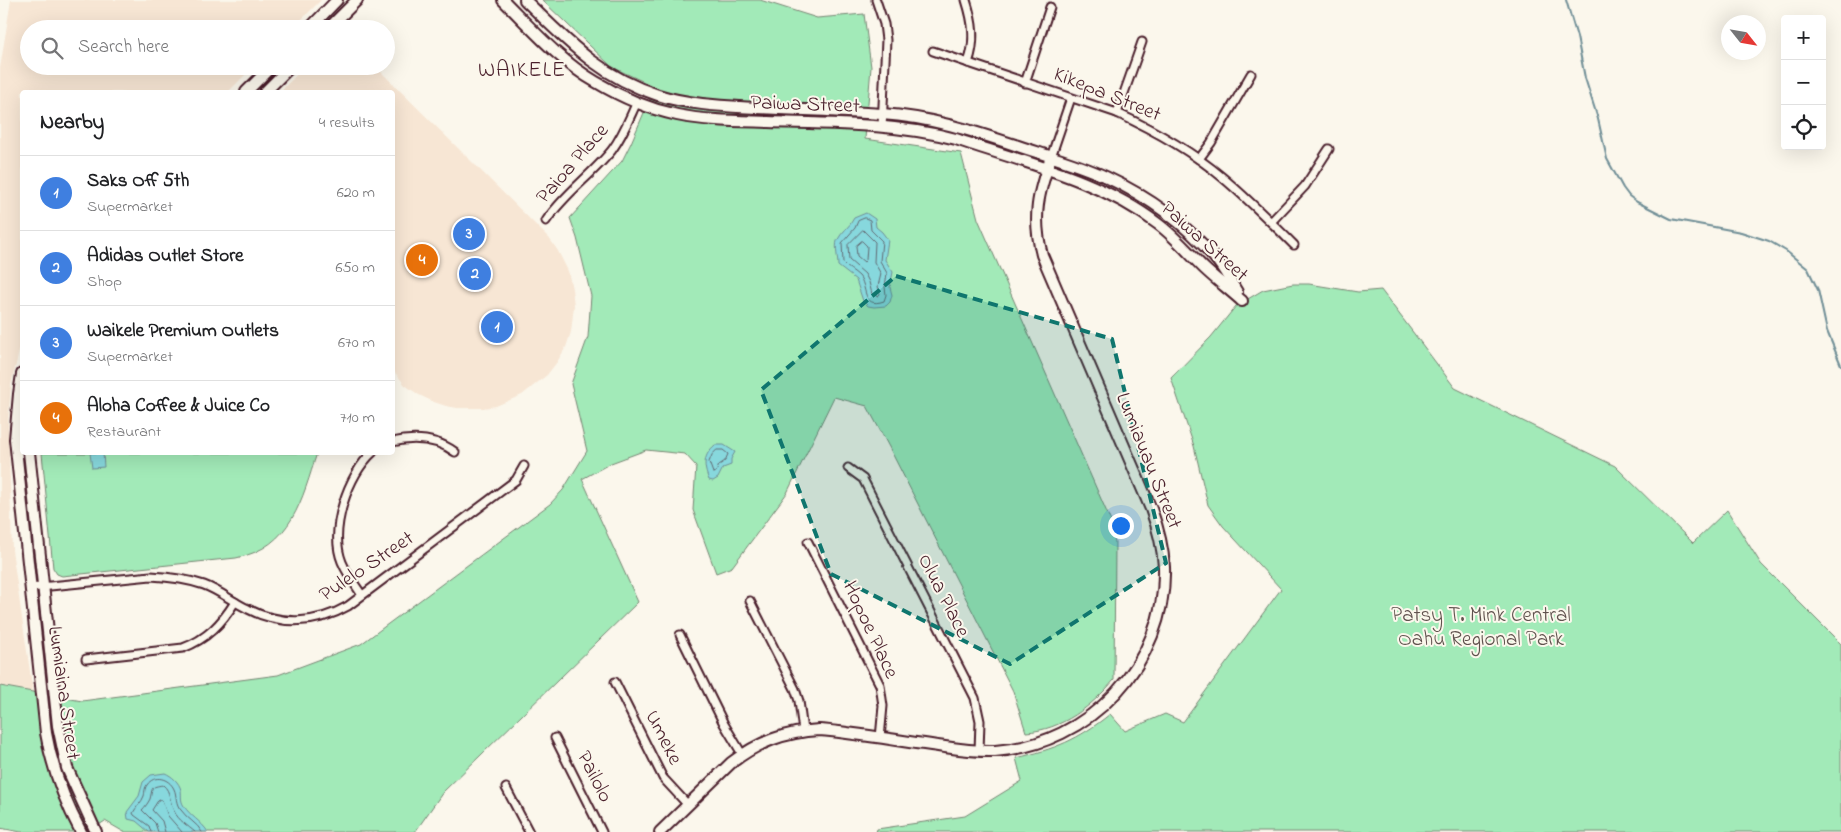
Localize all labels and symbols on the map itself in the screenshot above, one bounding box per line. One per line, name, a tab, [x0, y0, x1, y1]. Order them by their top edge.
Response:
north arrow	[1721, 15, 1766, 60]
district label: WAIKELE	[478, 55, 566, 87]
street label: Kikepa Street	[1049, 60, 1165, 130]
street label: Paiwa Street	[750, 88, 860, 122]
street label: Paioa Place	[530, 117, 617, 211]
street label: Paiwa Street	[1153, 194, 1255, 290]
pin: 3	[453, 215, 485, 253]
pin: 4	[406, 241, 438, 279]
pin: 2	[459, 255, 491, 293]
pin: 1	[481, 308, 513, 346]
street label: Lumiauau Street	[1107, 388, 1189, 534]
your location	[1108, 513, 1134, 539]
street label: Pulelo Street	[314, 524, 420, 610]
street label: Olua Place	[909, 549, 977, 644]
street label: Hopoe Place	[834, 576, 906, 684]
park label: Patsy T. Mink Central Oahu Regional Park	[1391, 601, 1571, 657]
street label: Lumiaina Street	[39, 624, 87, 762]
street label: Umeke	[637, 706, 690, 771]
street label: Pailolo	[568, 746, 620, 808]

